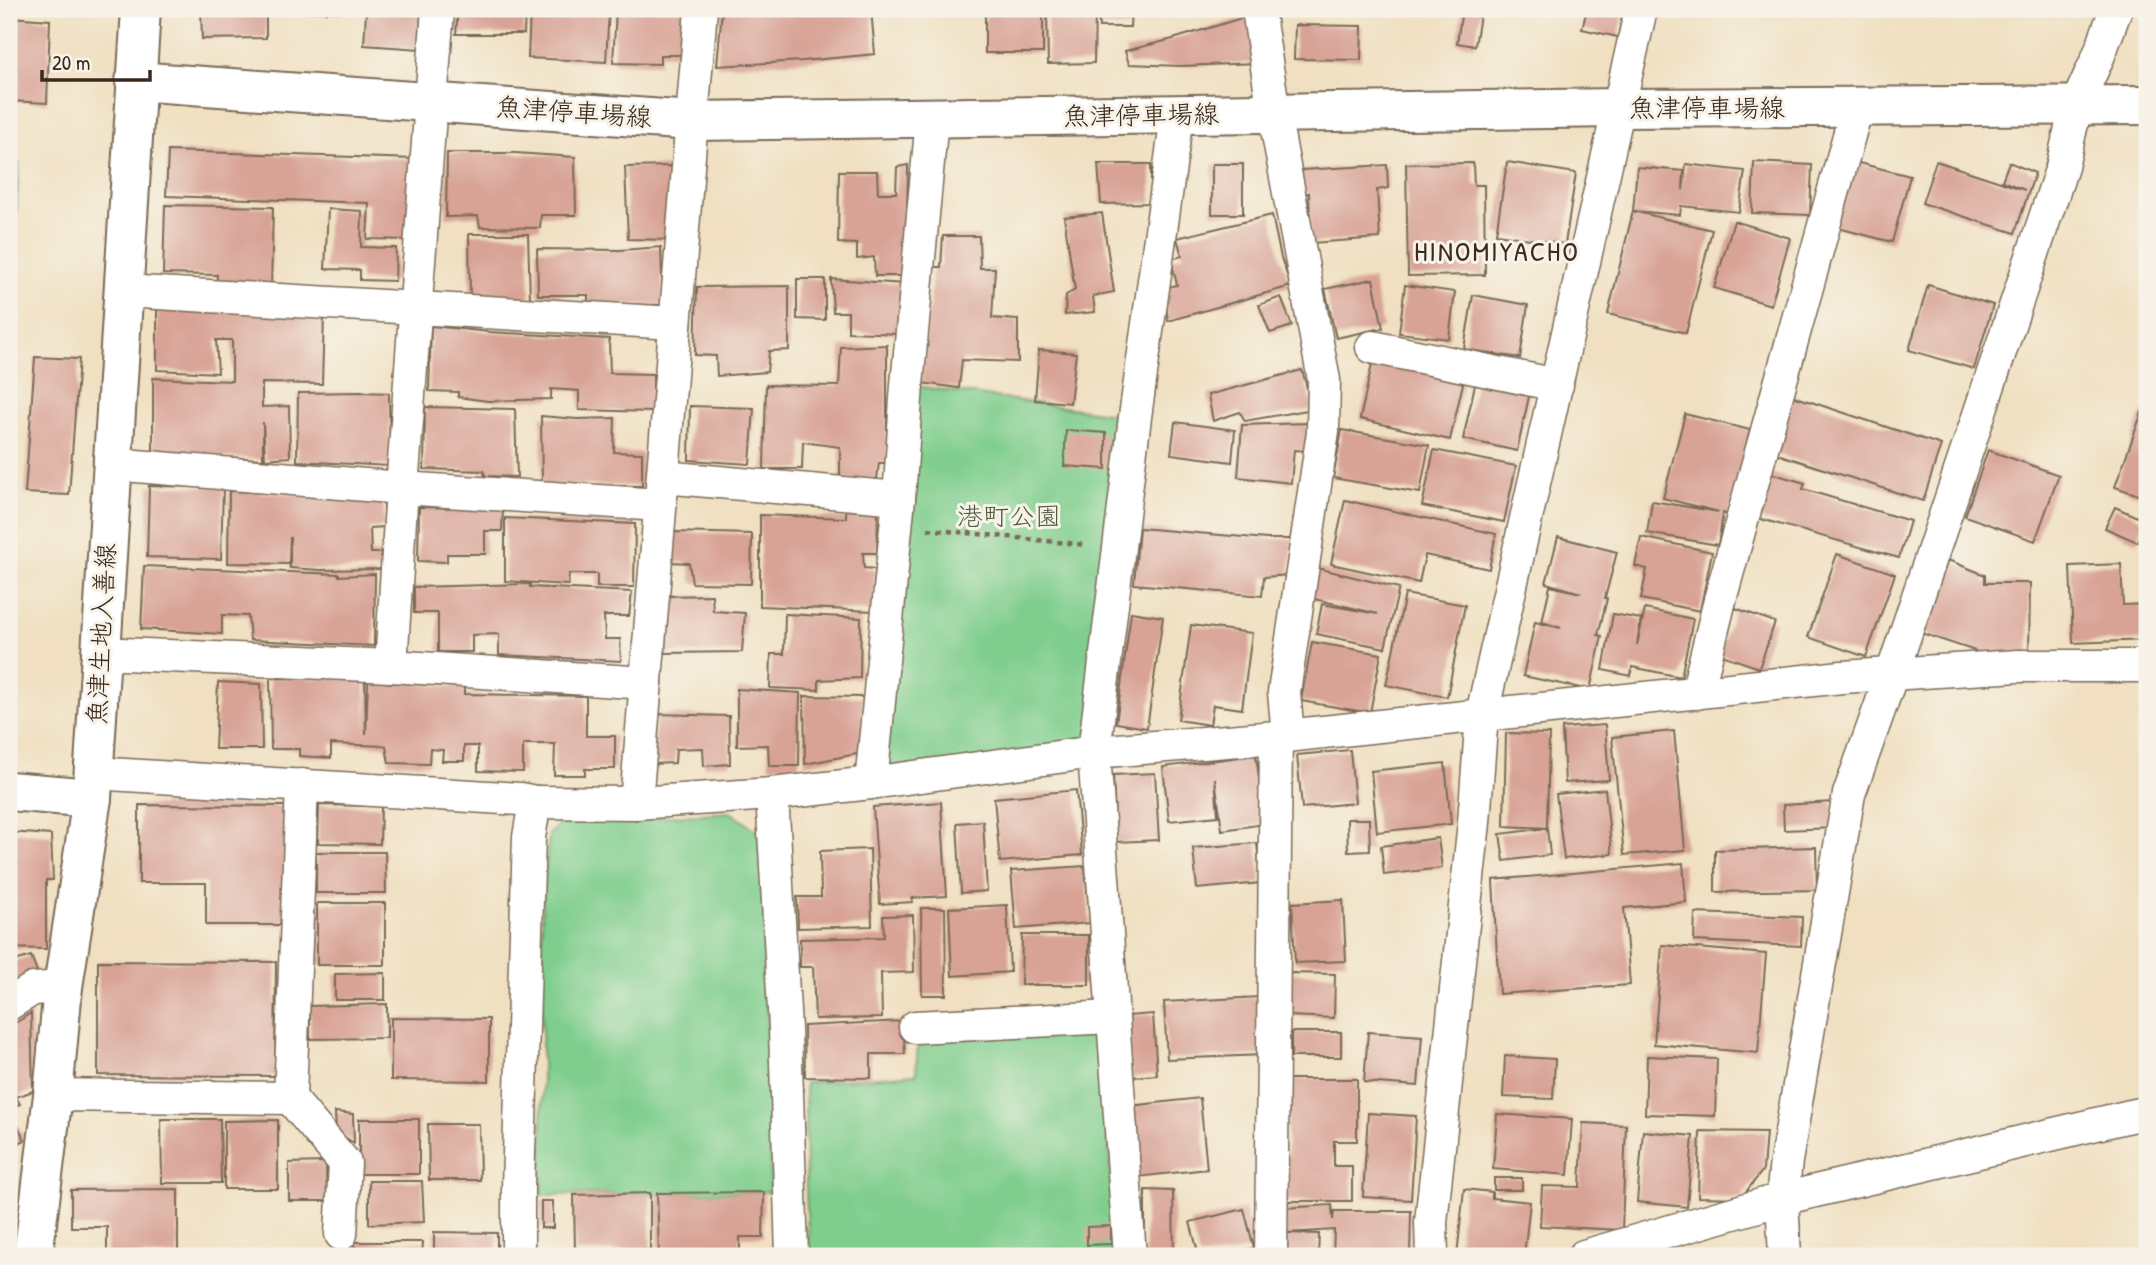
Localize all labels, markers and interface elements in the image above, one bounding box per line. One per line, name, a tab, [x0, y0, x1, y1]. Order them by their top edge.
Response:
scale bar	[42, 38, 150, 82]
text: 20 m	[52, 48, 90, 77]
street label: 魚津停車場線	[495, 89, 653, 134]
street label: 魚津停車場線	[1629, 90, 1785, 125]
street label: 魚津停車場線	[1063, 96, 1219, 133]
district label: HINOMIYACHO	[1414, 232, 1580, 270]
park label: 港町公園	[957, 498, 1061, 533]
street label: 魚津生地入善線	[78, 542, 123, 726]

